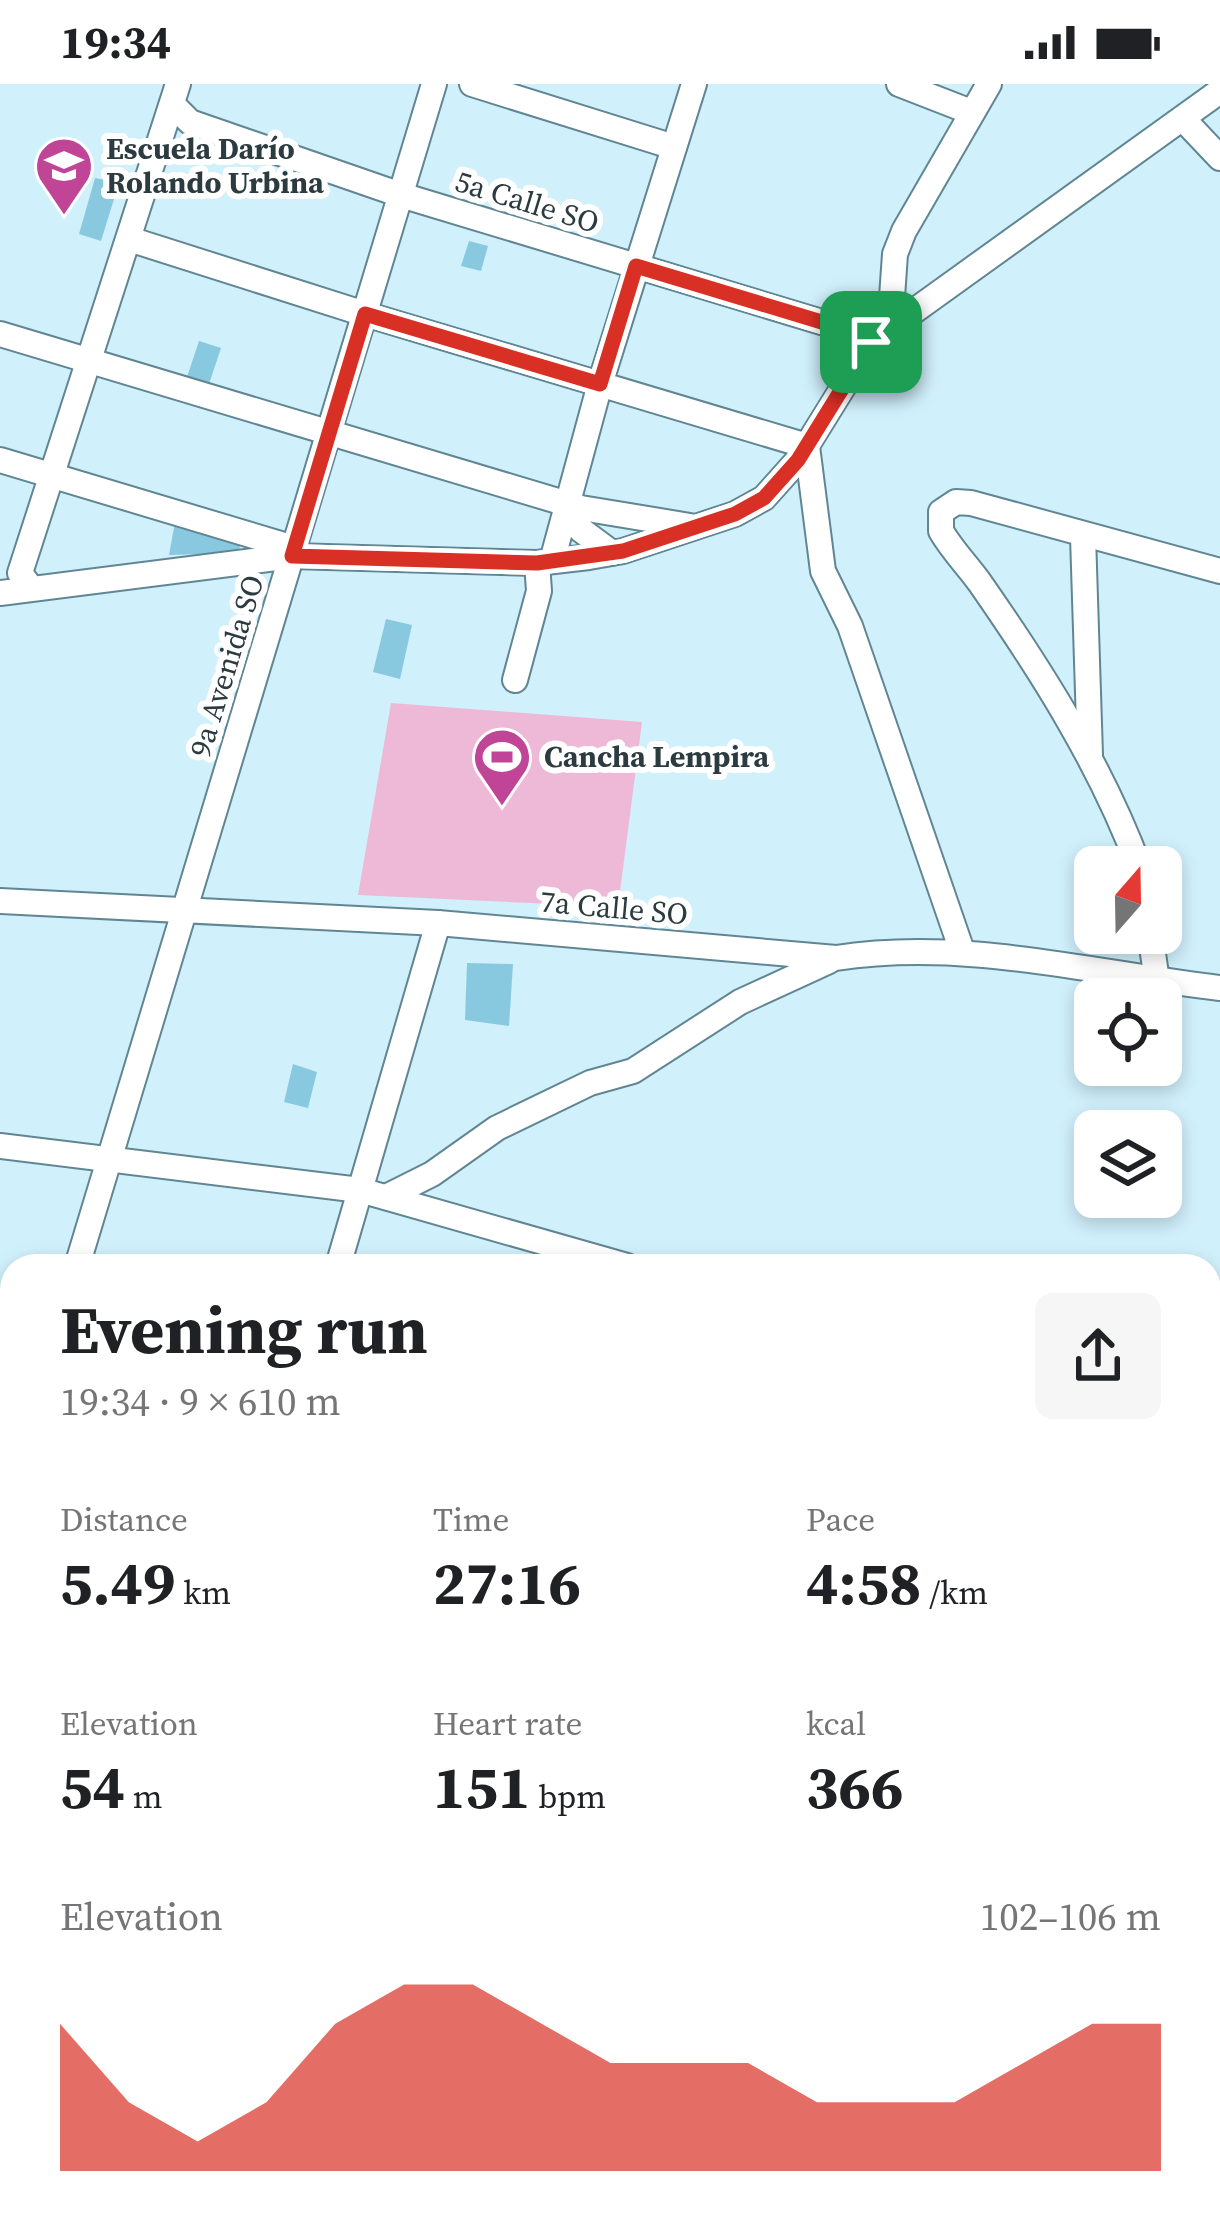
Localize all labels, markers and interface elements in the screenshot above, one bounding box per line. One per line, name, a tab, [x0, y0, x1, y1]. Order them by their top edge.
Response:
text: 19:34	[60, 11, 171, 73]
place label: Escuela Darío Rolando Urbina	[106, 128, 325, 203]
school or university icon: Escuela Darío Rolando Urbina	[33, 135, 95, 217]
street label: 5a Calle SO	[450, 160, 604, 243]
pin	[820, 291, 922, 393]
icon: arrive	[838, 309, 904, 375]
street label: 9a Avenida SO	[179, 570, 274, 762]
sports icon: Cancha Lempira	[471, 726, 533, 808]
place label: Cancha Lempira	[544, 736, 770, 777]
north arrow	[1074, 846, 1182, 954]
map controls	[1074, 846, 1182, 1218]
street label: 7a Calle SO	[538, 881, 690, 934]
button: locate	[1074, 978, 1182, 1086]
button: layers	[1074, 1110, 1182, 1218]
text: Evening run	[60, 1285, 428, 1375]
button: share	[1035, 1293, 1161, 1419]
text: 19:34 · 9 × 610 m	[60, 1375, 341, 1428]
text: Distance	[60, 1497, 188, 1542]
text: Time	[433, 1497, 509, 1542]
text: Pace	[806, 1497, 875, 1542]
text: 5.49	[60, 1542, 176, 1624]
text: 27:16	[433, 1542, 581, 1624]
text: 4:58	[806, 1542, 922, 1624]
text: km	[176, 1570, 231, 1615]
text: /km	[922, 1570, 988, 1615]
text: Elevation	[60, 1701, 198, 1746]
text: Heart rate	[433, 1701, 582, 1746]
text: kcal	[806, 1701, 866, 1746]
text: 54	[60, 1746, 125, 1828]
text: 151	[433, 1746, 531, 1828]
text: 366	[806, 1746, 904, 1828]
text: m	[125, 1774, 162, 1819]
text: bpm	[531, 1774, 606, 1819]
text: Elevation	[60, 1890, 223, 1943]
text: 102–106 m	[980, 1890, 1161, 1943]

